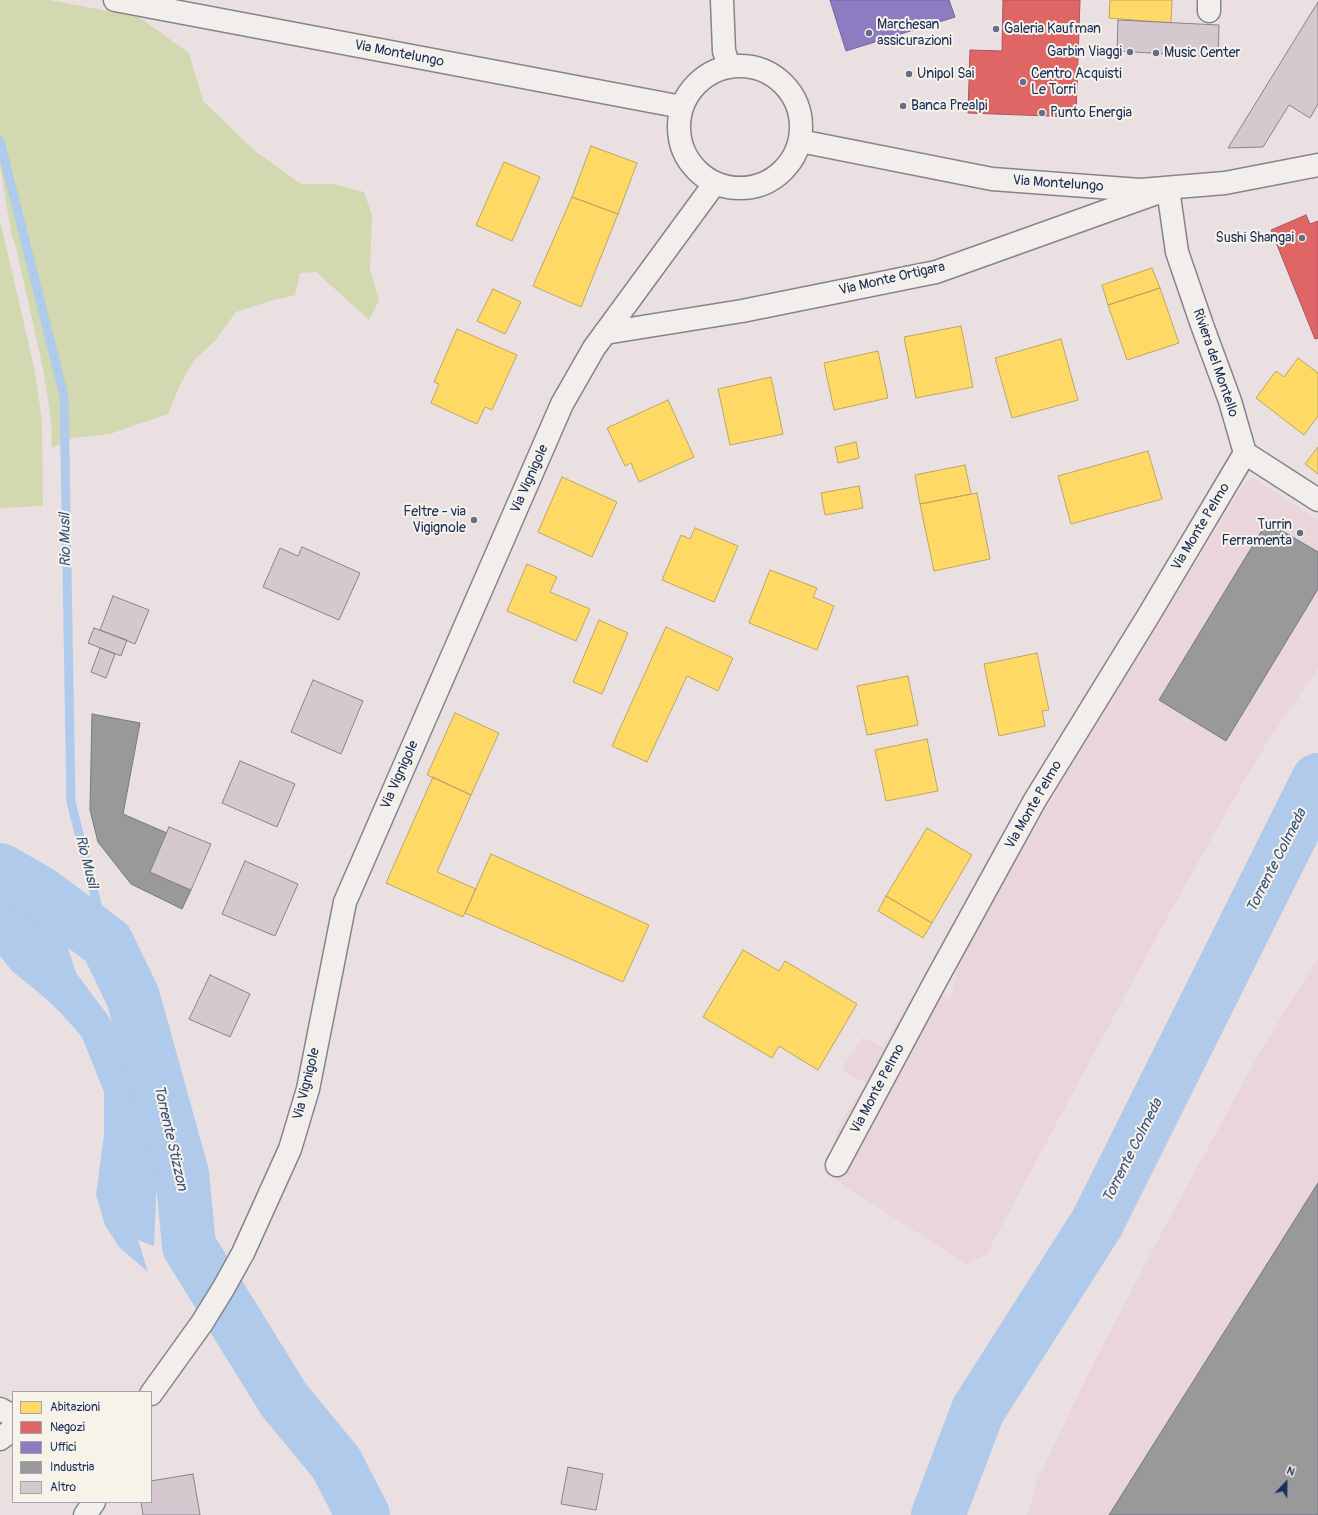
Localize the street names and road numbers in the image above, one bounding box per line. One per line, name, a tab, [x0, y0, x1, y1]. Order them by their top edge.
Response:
street label: Via Montelungo	[353, 37, 445, 71]
street label: Via Montelungo	[1012, 172, 1104, 196]
street label: Via Monte Ortigara	[837, 259, 947, 299]
street label: Riviera del Montello	[1189, 307, 1241, 419]
street label: Via Vignigole	[507, 442, 553, 516]
street label: Via Monte Pelmo	[1168, 480, 1234, 574]
street label: Via Vignigole	[377, 738, 423, 812]
street label: Via Monte Pelmo	[1002, 758, 1066, 852]
street label: Via Monte Pelmo	[847, 1041, 909, 1137]
street label: Via Vignigole	[290, 1046, 324, 1122]

